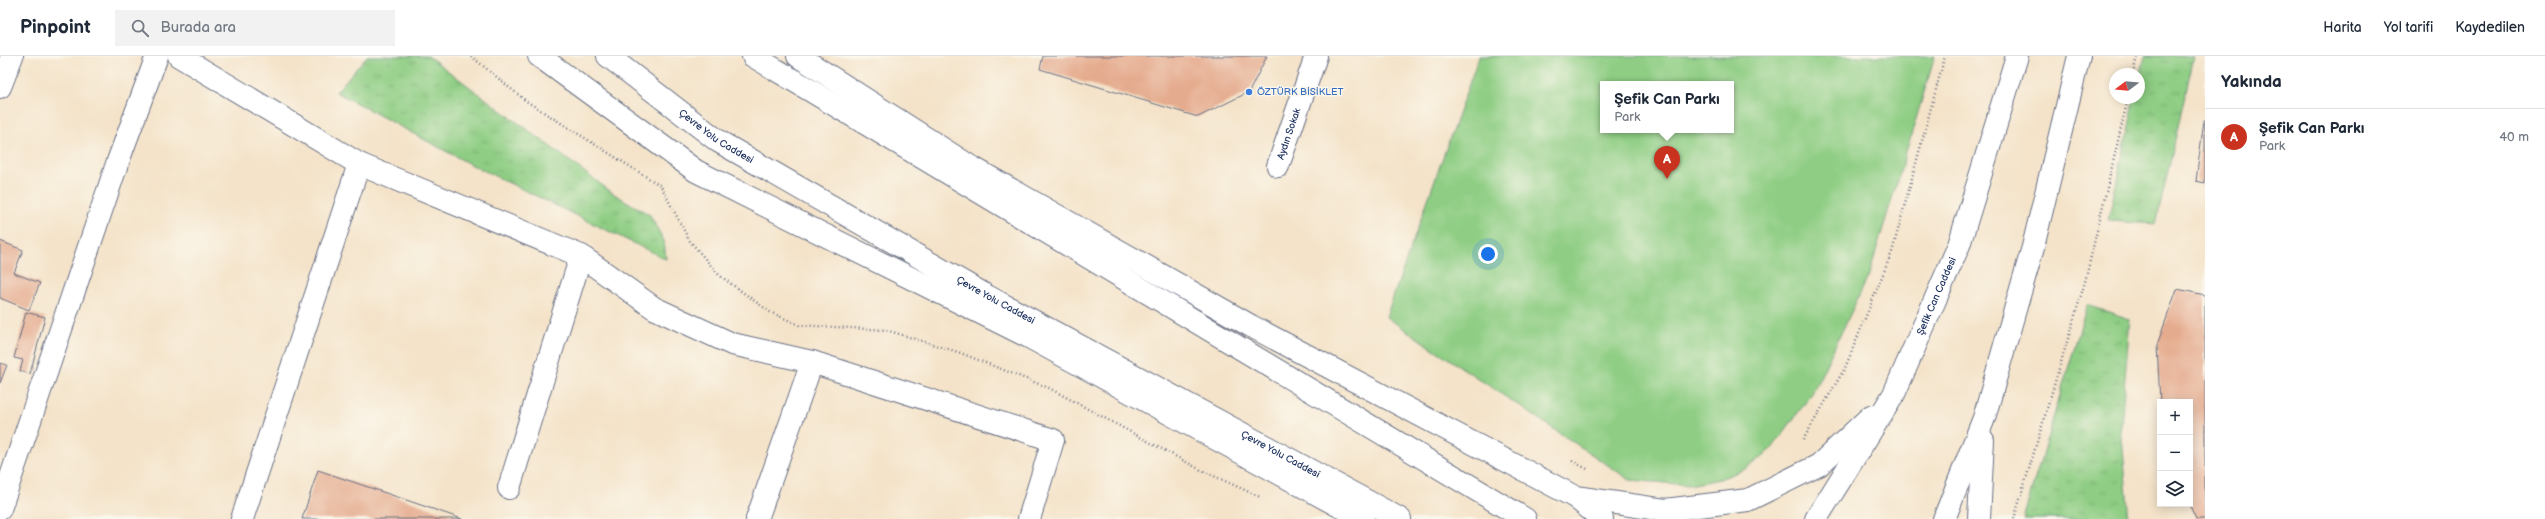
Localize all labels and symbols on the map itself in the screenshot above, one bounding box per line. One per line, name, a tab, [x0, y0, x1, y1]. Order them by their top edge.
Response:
north arrow	[2109, 68, 2145, 104]
place label: ÖZTÜRK BİSİKLET	[1257, 86, 1344, 98]
marker: ÖZTÜRK BİSİKLET	[1244, 87, 1254, 97]
street label: Çevre Yolu Caddesi	[676, 107, 756, 166]
street label: Aydın Sokak	[1275, 107, 1304, 161]
pin: A	[1654, 146, 1680, 179]
your location	[1478, 244, 1498, 264]
street label: Şefik Can Caddesi	[1914, 255, 1959, 337]
street label: Çevre Yolu Caddesi	[954, 274, 1037, 327]
street label: Çevre Yolu Caddesi	[1239, 428, 1322, 481]

